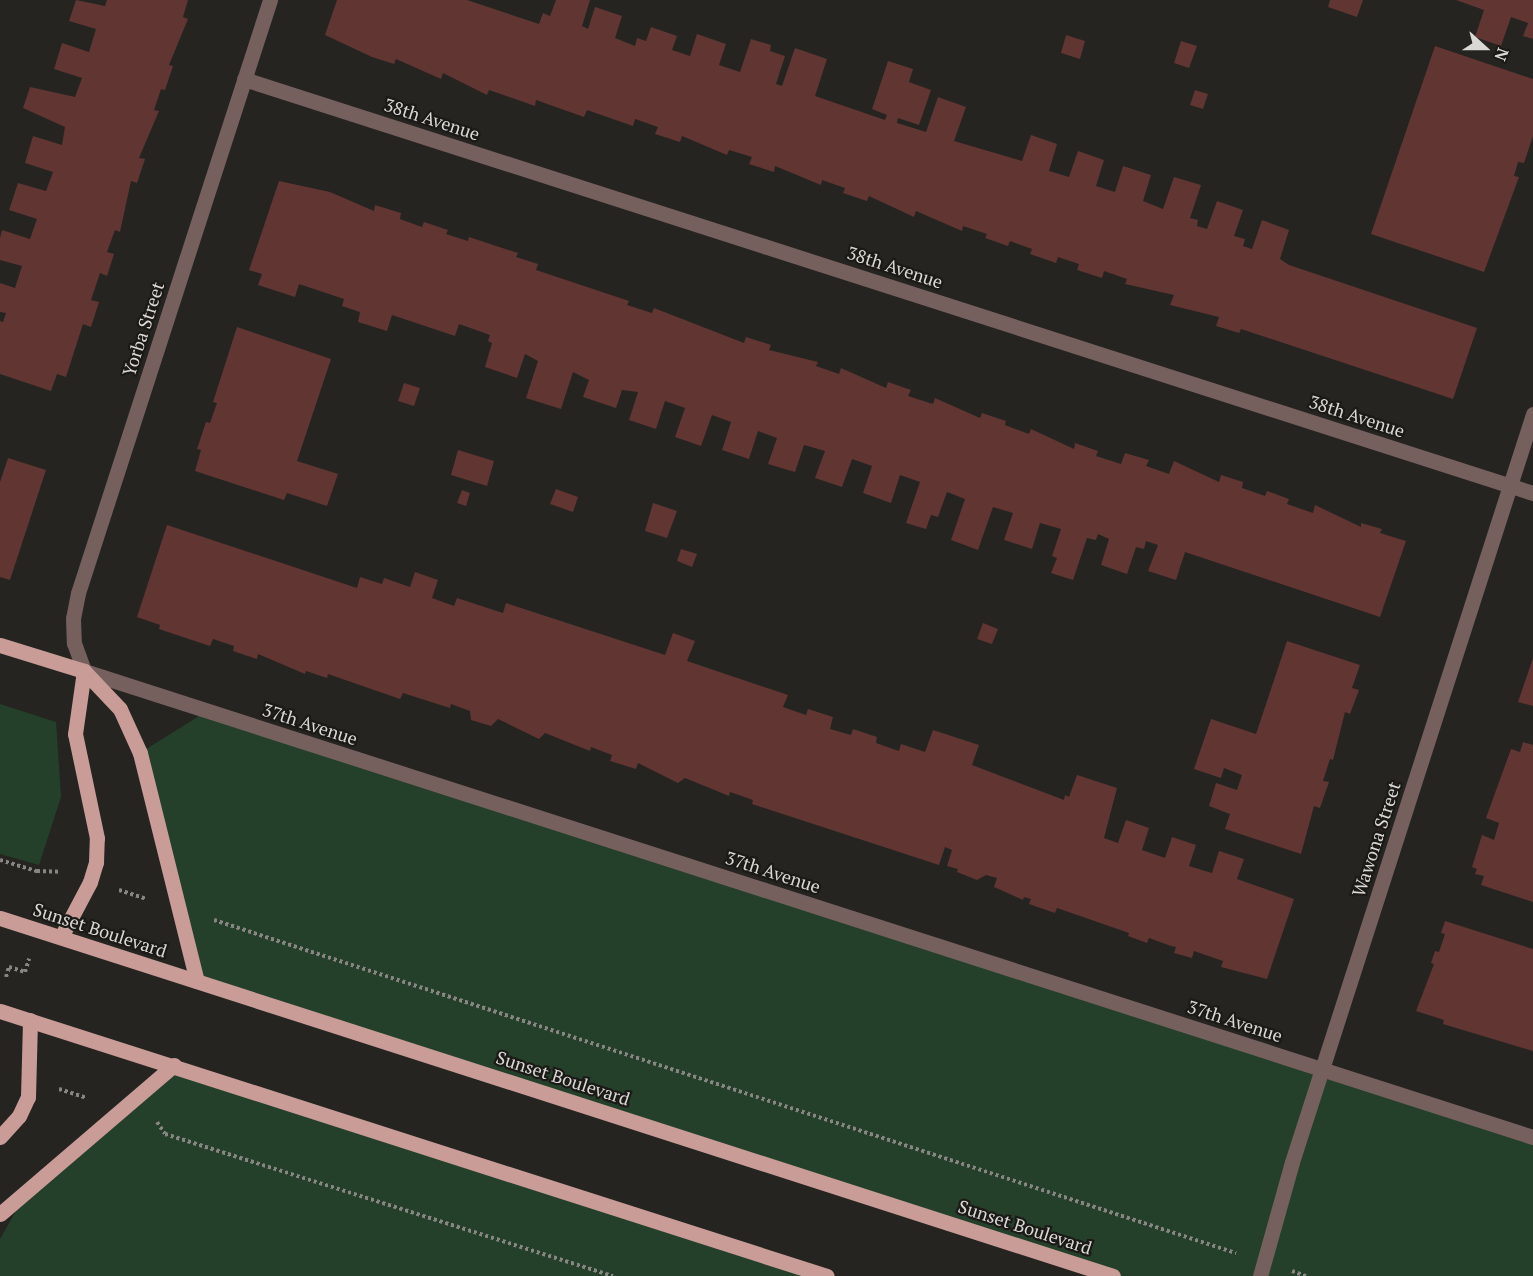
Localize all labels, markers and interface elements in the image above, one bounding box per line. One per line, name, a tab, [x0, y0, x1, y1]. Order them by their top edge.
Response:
north arrow	[1455, 18, 1515, 78]
text: N	[1489, 45, 1514, 64]
street label: 38th Avenue	[381, 93, 483, 145]
street label: 38th Avenue	[844, 241, 946, 293]
street label: Yorba Street	[118, 279, 168, 379]
street label: 38th Avenue	[1306, 390, 1408, 442]
street label: 37th Avenue	[260, 698, 360, 750]
street label: Wawona Street	[1347, 779, 1405, 899]
street label: 37th Avenue	[723, 846, 823, 898]
street label: Sunset Boulevard	[30, 898, 170, 962]
street label: 37th Avenue	[1185, 995, 1285, 1047]
street label: Sunset Boulevard	[493, 1046, 633, 1110]
street label: Sunset Boulevard	[955, 1195, 1095, 1259]

